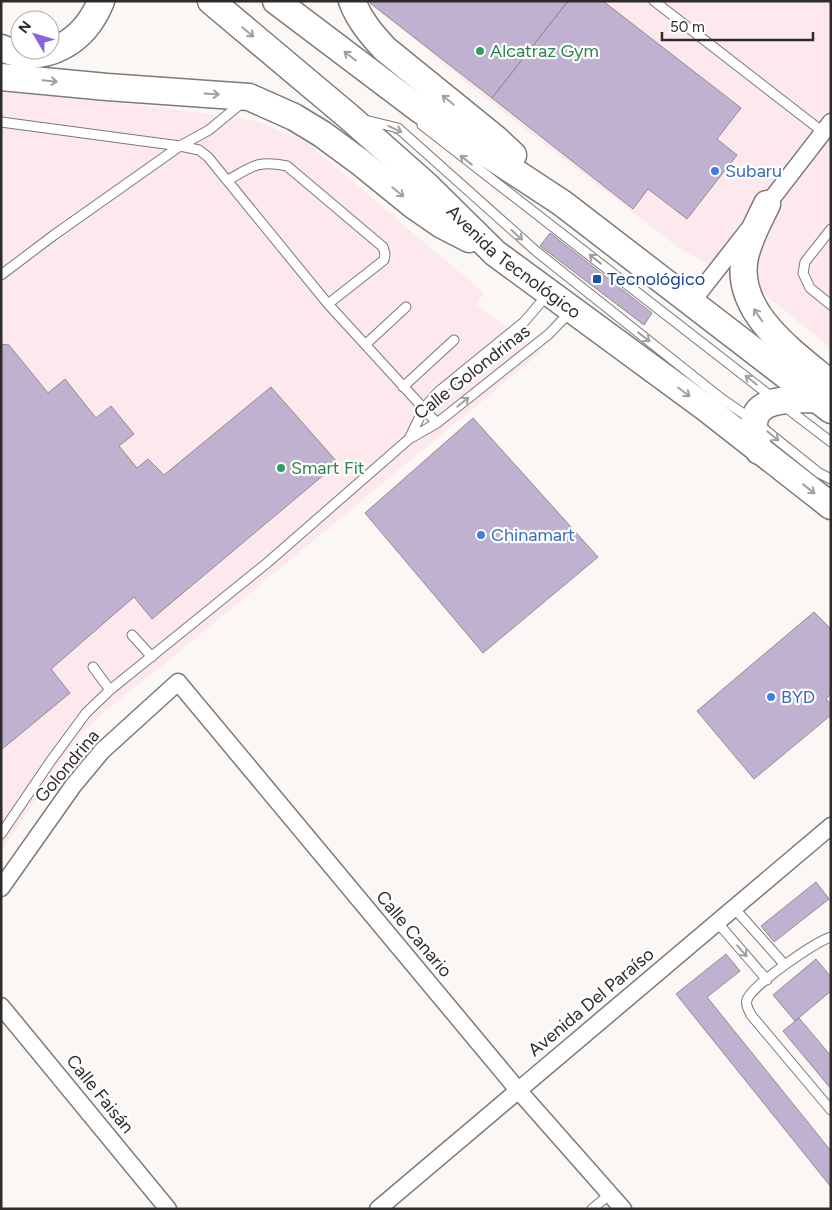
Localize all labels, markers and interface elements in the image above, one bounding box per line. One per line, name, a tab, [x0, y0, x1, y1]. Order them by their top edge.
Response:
north arrow	[10, 10, 60, 60]
scale bar	[662, 10, 813, 42]
text: N	[15, 18, 35, 37]
text: 50 m	[670, 18, 705, 36]
one-way arrow	[242, 27, 255, 38]
place label: Alcatraz Gym	[490, 40, 599, 62]
marker: Alcatraz Gym	[474, 45, 486, 57]
one-way arrow	[344, 51, 357, 62]
one-way arrow	[41, 77, 57, 86]
one-way arrow	[203, 90, 219, 99]
one-way arrow	[442, 94, 455, 105]
one-way arrow	[387, 125, 402, 135]
one-way arrow	[460, 154, 473, 165]
place label: Subaru	[725, 160, 782, 182]
marker: Subaru	[709, 165, 721, 177]
one-way arrow	[391, 187, 404, 198]
street label: Avenida Tecnológico	[442, 200, 585, 323]
one-way arrow	[511, 229, 524, 241]
one-way arrow	[588, 254, 601, 265]
place label: Tecnológico	[607, 268, 705, 290]
marker: Tecnológico	[591, 273, 603, 285]
one-way arrow	[753, 308, 763, 322]
street label: Calle Golondrinas	[410, 320, 534, 424]
one-way arrow	[637, 331, 650, 342]
one-way arrow	[745, 374, 758, 385]
one-way arrow	[677, 387, 691, 397]
one-way arrow	[456, 397, 469, 408]
one-way arrow	[766, 430, 779, 441]
place label: Smart Fit	[291, 457, 365, 479]
marker: Smart Fit	[275, 462, 287, 474]
one-way arrow	[802, 484, 816, 494]
place label: Chinamart	[491, 524, 575, 546]
marker: Chinamart	[475, 529, 487, 541]
place label: BYD	[781, 686, 815, 708]
marker: BYD	[765, 691, 777, 703]
street label: Golondrina	[30, 725, 104, 807]
street label: Calle Canario	[371, 886, 457, 982]
street label: Avenida Del Paraíso	[524, 943, 658, 1061]
one-way arrow	[736, 944, 747, 957]
street label: Calle Faisán	[62, 1050, 138, 1138]

